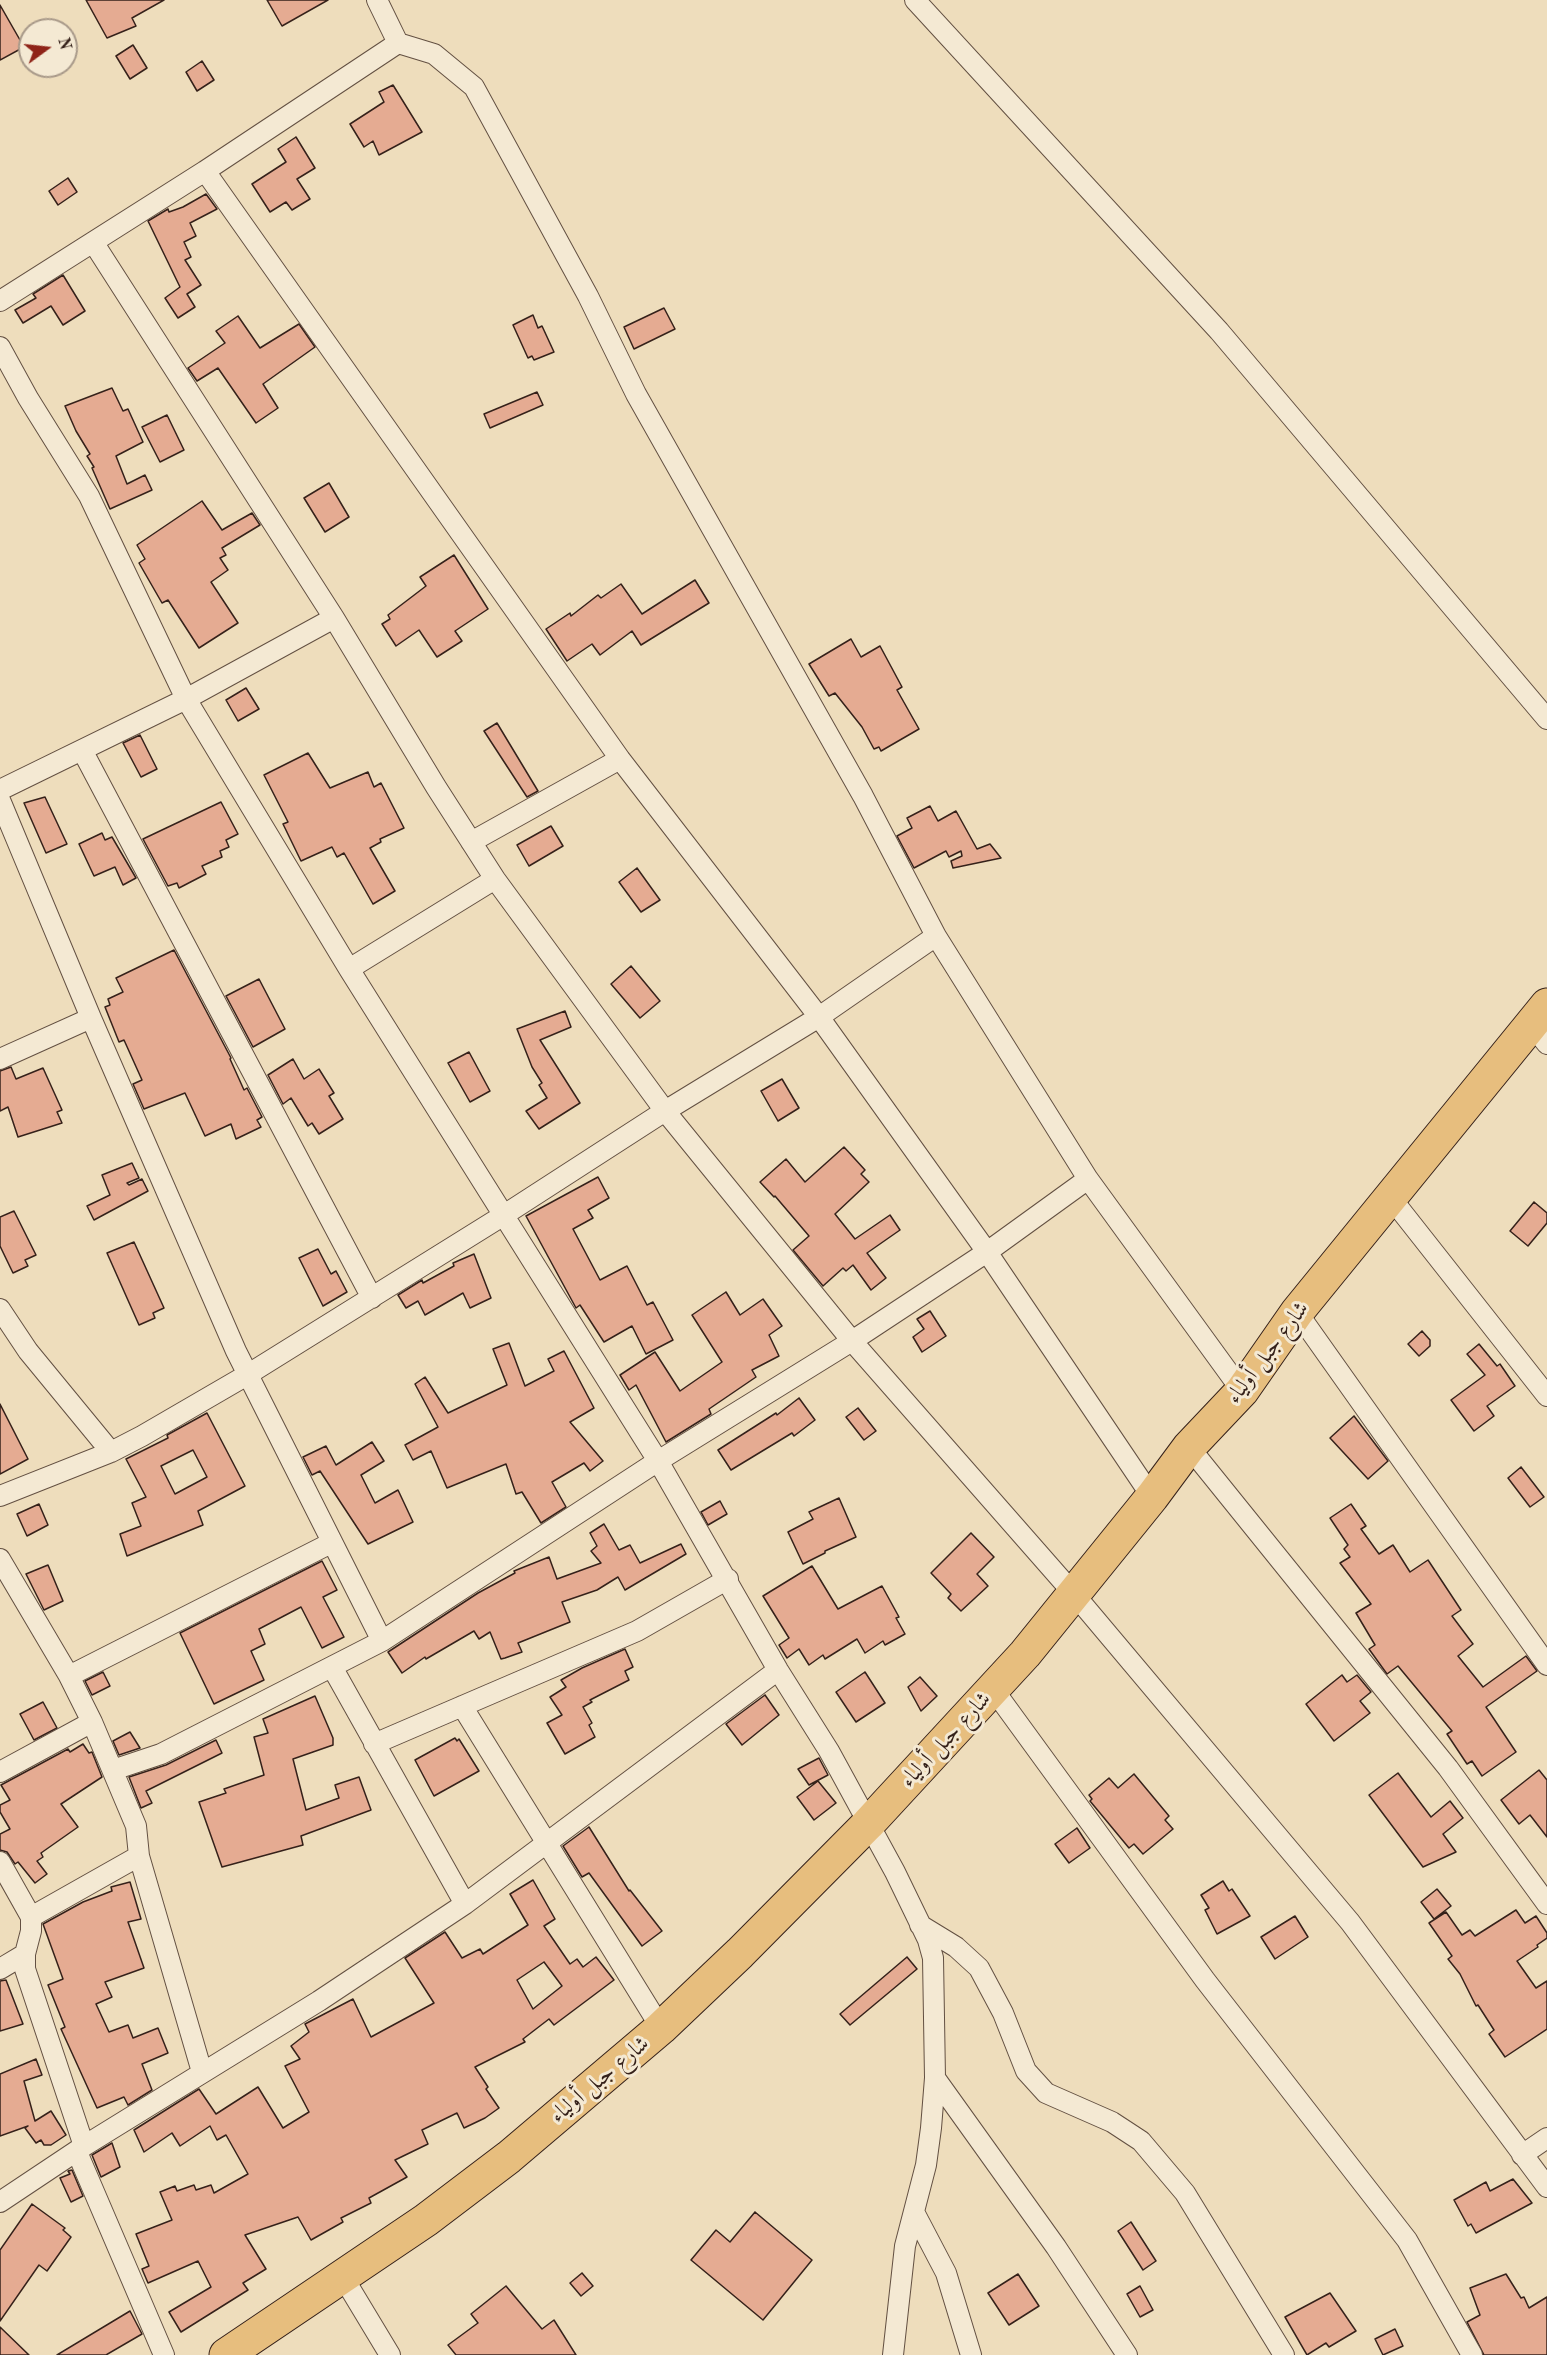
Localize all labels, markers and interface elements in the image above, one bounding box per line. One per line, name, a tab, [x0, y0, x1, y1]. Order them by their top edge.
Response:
north arrow	[18, 18, 78, 78]
text: N	[54, 36, 73, 52]
street label: شارع جبل أولياء	[1221, 1297, 1315, 1409]
street label: شارع جبل أولياء	[895, 1687, 997, 1793]
street label: شارع جبل أولياء	[545, 2031, 655, 2129]

